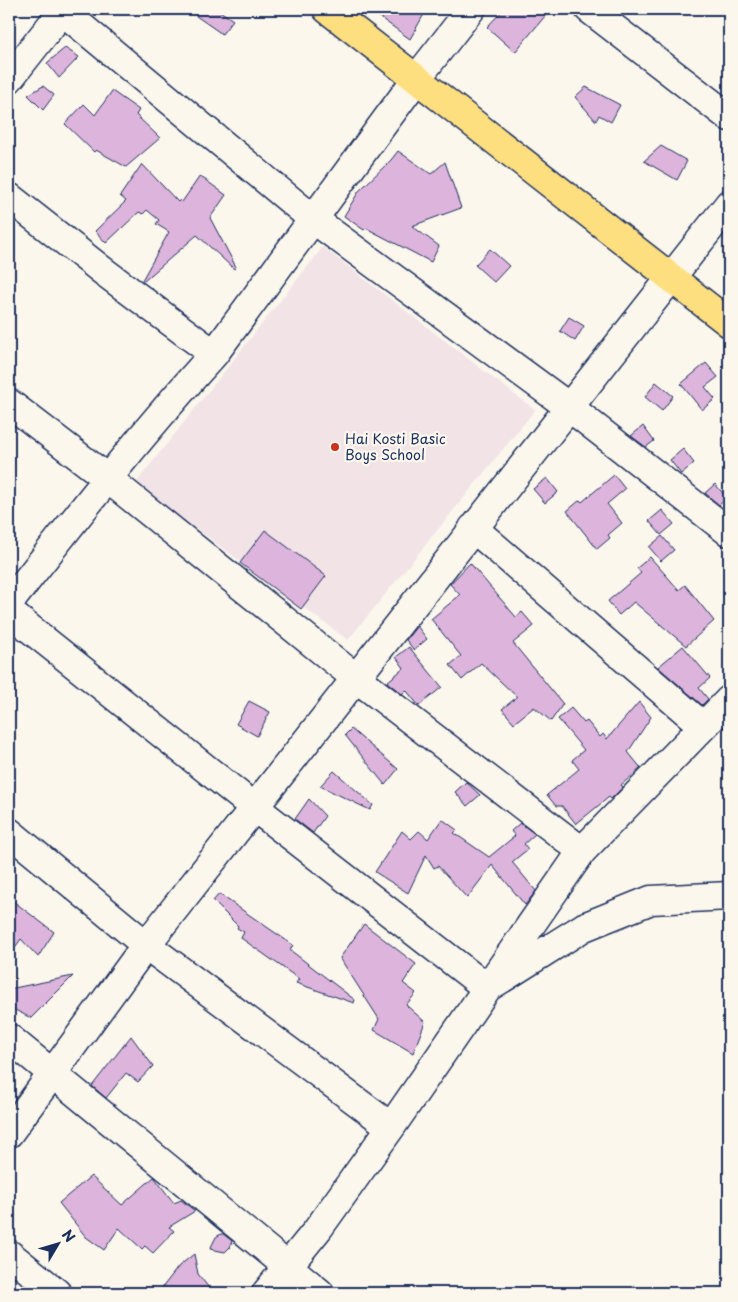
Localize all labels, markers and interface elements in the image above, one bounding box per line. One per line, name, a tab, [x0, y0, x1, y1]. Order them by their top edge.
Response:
place label: Hai Kosti Basic Boys School	[345, 428, 446, 465]
marker: Hai Kosti Basic Boys School	[329, 441, 341, 453]
north arrow	[32, 1220, 82, 1270]
text: N	[57, 1225, 80, 1247]

